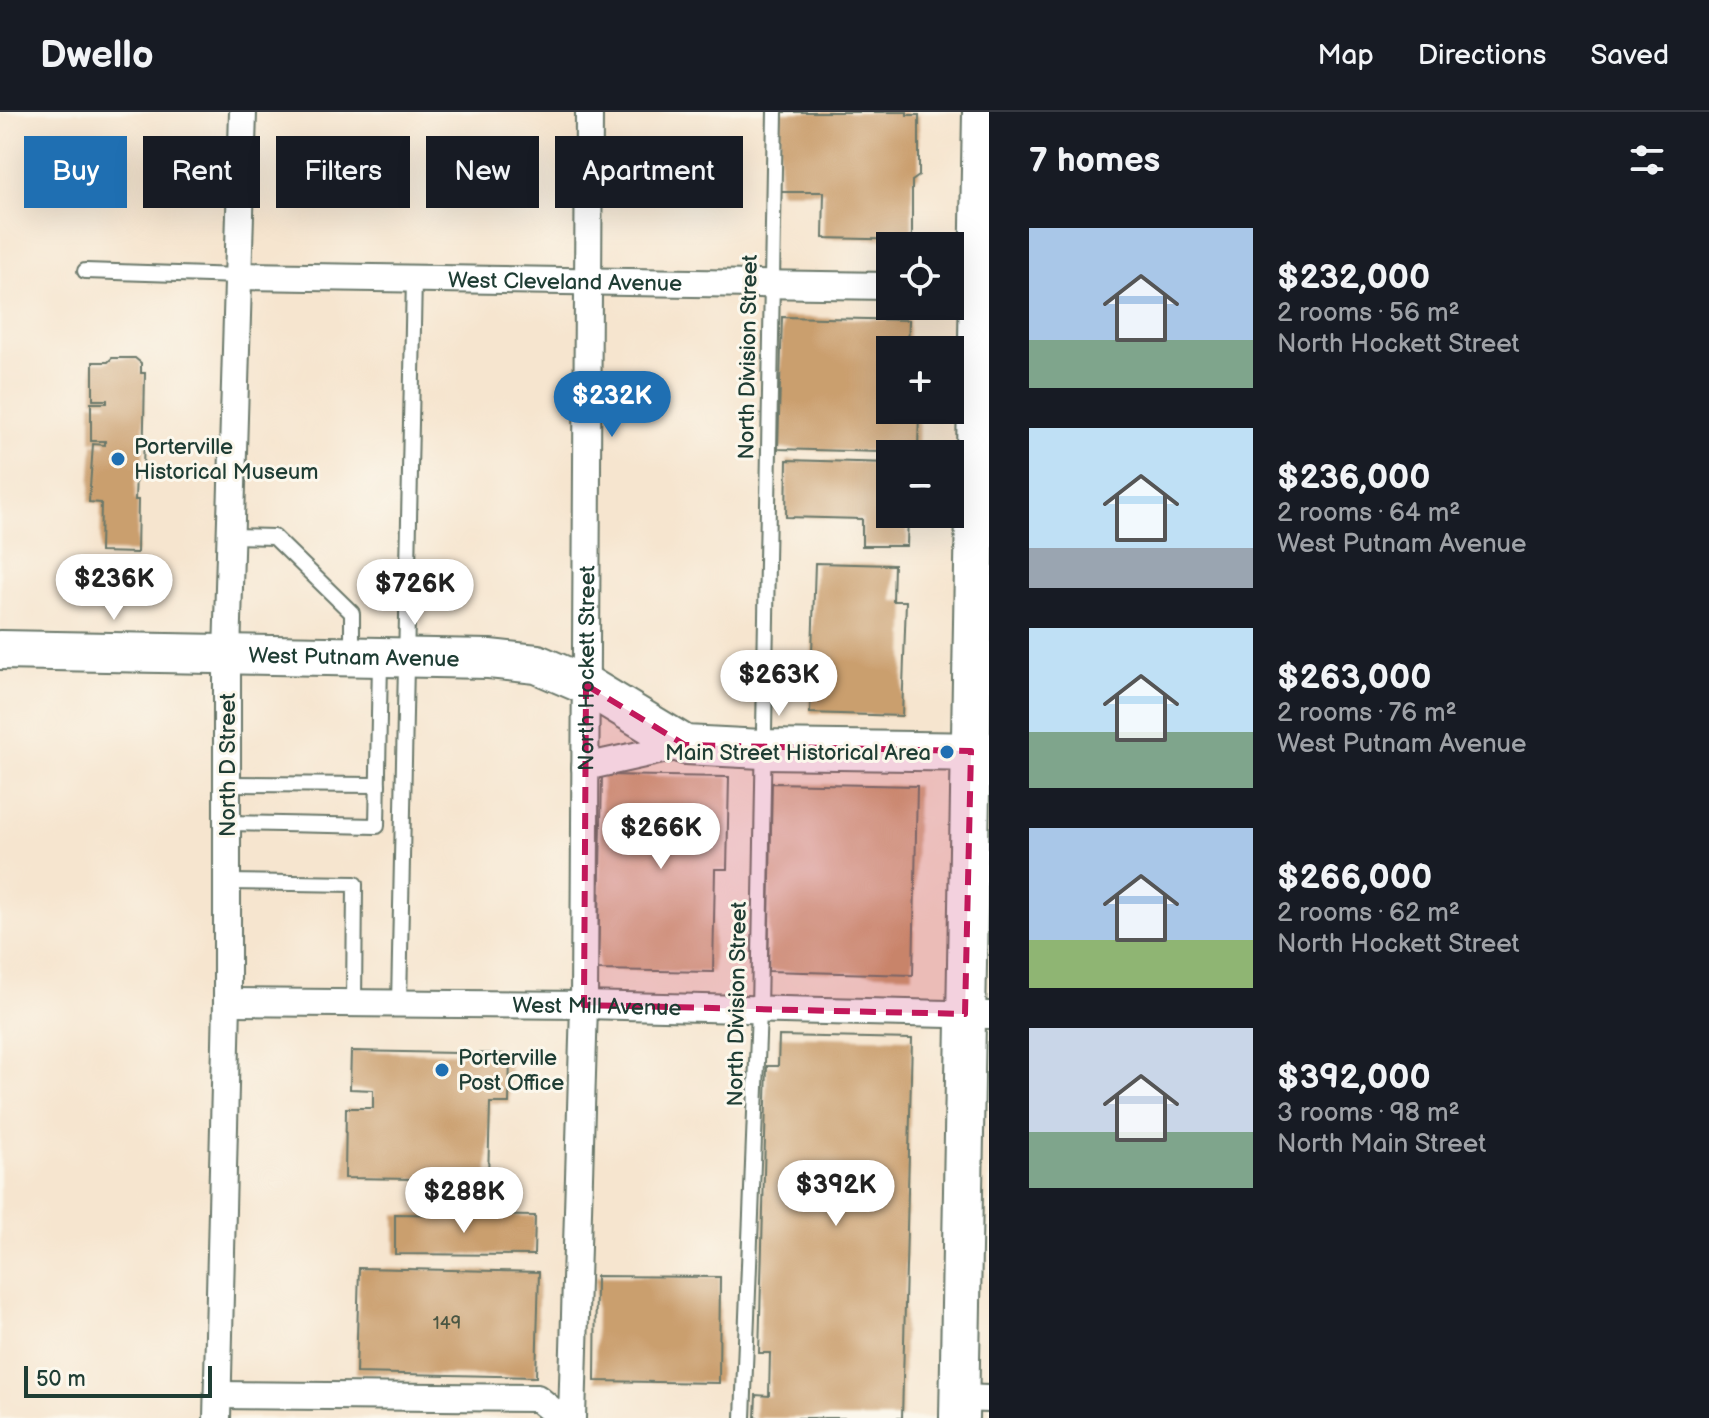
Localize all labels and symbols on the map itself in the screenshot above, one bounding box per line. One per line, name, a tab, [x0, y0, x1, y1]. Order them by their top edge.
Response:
street label: North Division Street	[733, 254, 764, 460]
street label: West Cleveland Avenue	[448, 267, 682, 298]
pin: $232K	[556, 371, 668, 439]
place label: Porterville Historical Museum	[134, 434, 318, 486]
marker: Porterville Historical Museum	[109, 450, 127, 468]
pin: $236K	[58, 554, 170, 622]
pin: $726K	[359, 559, 471, 627]
street label: North Hockett Street	[573, 565, 601, 771]
street label: West Putnam Avenue	[248, 643, 460, 673]
pin: $263K	[723, 650, 835, 718]
street label: North D Street	[215, 693, 242, 837]
place label: Main Street Historical Area	[665, 740, 931, 767]
marker: Main Street Historical Area	[938, 743, 956, 761]
pin: $266K	[605, 803, 717, 871]
street label: North Division Street	[722, 901, 753, 1107]
street label: West Mill Avenue	[512, 992, 682, 1022]
place label: Porterville Post Office	[458, 1045, 564, 1097]
marker: Porterville Post Office	[433, 1061, 451, 1079]
pin: $392K	[780, 1160, 892, 1228]
pin: $288K	[408, 1167, 520, 1235]
house number: 149	[433, 1313, 461, 1334]
scale bar	[24, 1362, 212, 1398]

